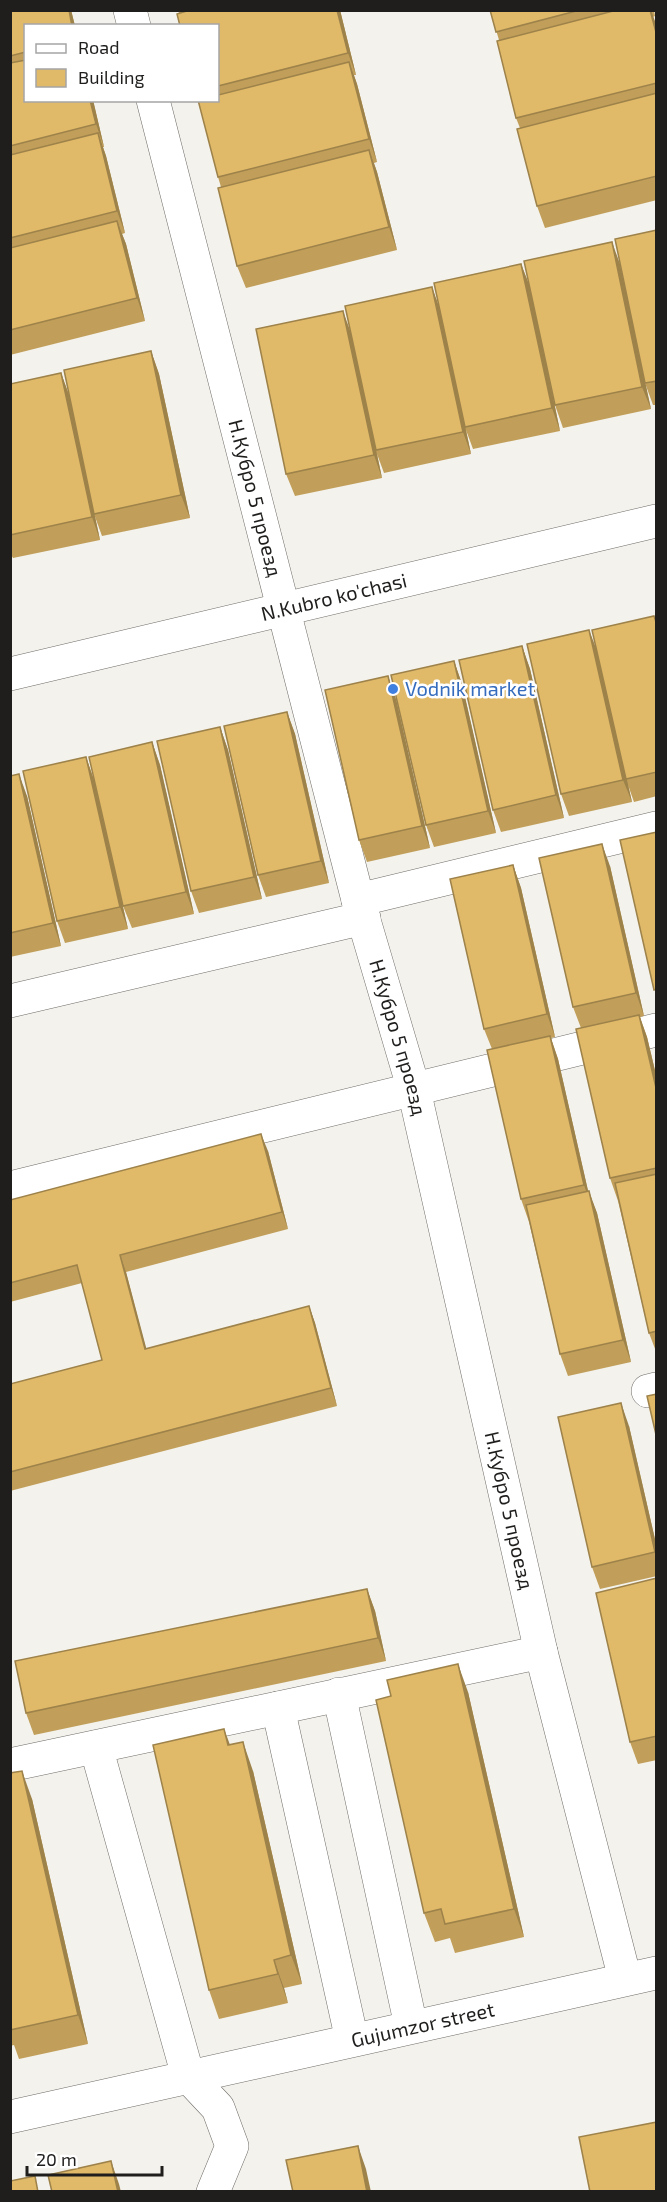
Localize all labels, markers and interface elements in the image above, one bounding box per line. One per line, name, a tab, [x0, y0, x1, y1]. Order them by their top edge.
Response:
legend	[24, 24, 219, 102]
text: Road	[78, 36, 119, 58]
text: Building	[78, 66, 145, 88]
street label: Н.Кубро 5 проезд	[224, 417, 288, 579]
street label: N.Kubro ko'chasi	[258, 567, 409, 625]
place label: Vodnik market	[405, 676, 535, 700]
marker: Vodnik market	[386, 682, 400, 696]
street label: Н.Кубро 5 проезд	[365, 956, 432, 1118]
street label: Н.Кубро 5 проезд	[480, 1429, 540, 1592]
street label: Gujumzor street	[349, 1996, 497, 2052]
scale bar	[27, 2139, 162, 2177]
text: 20 m	[36, 2148, 77, 2170]

